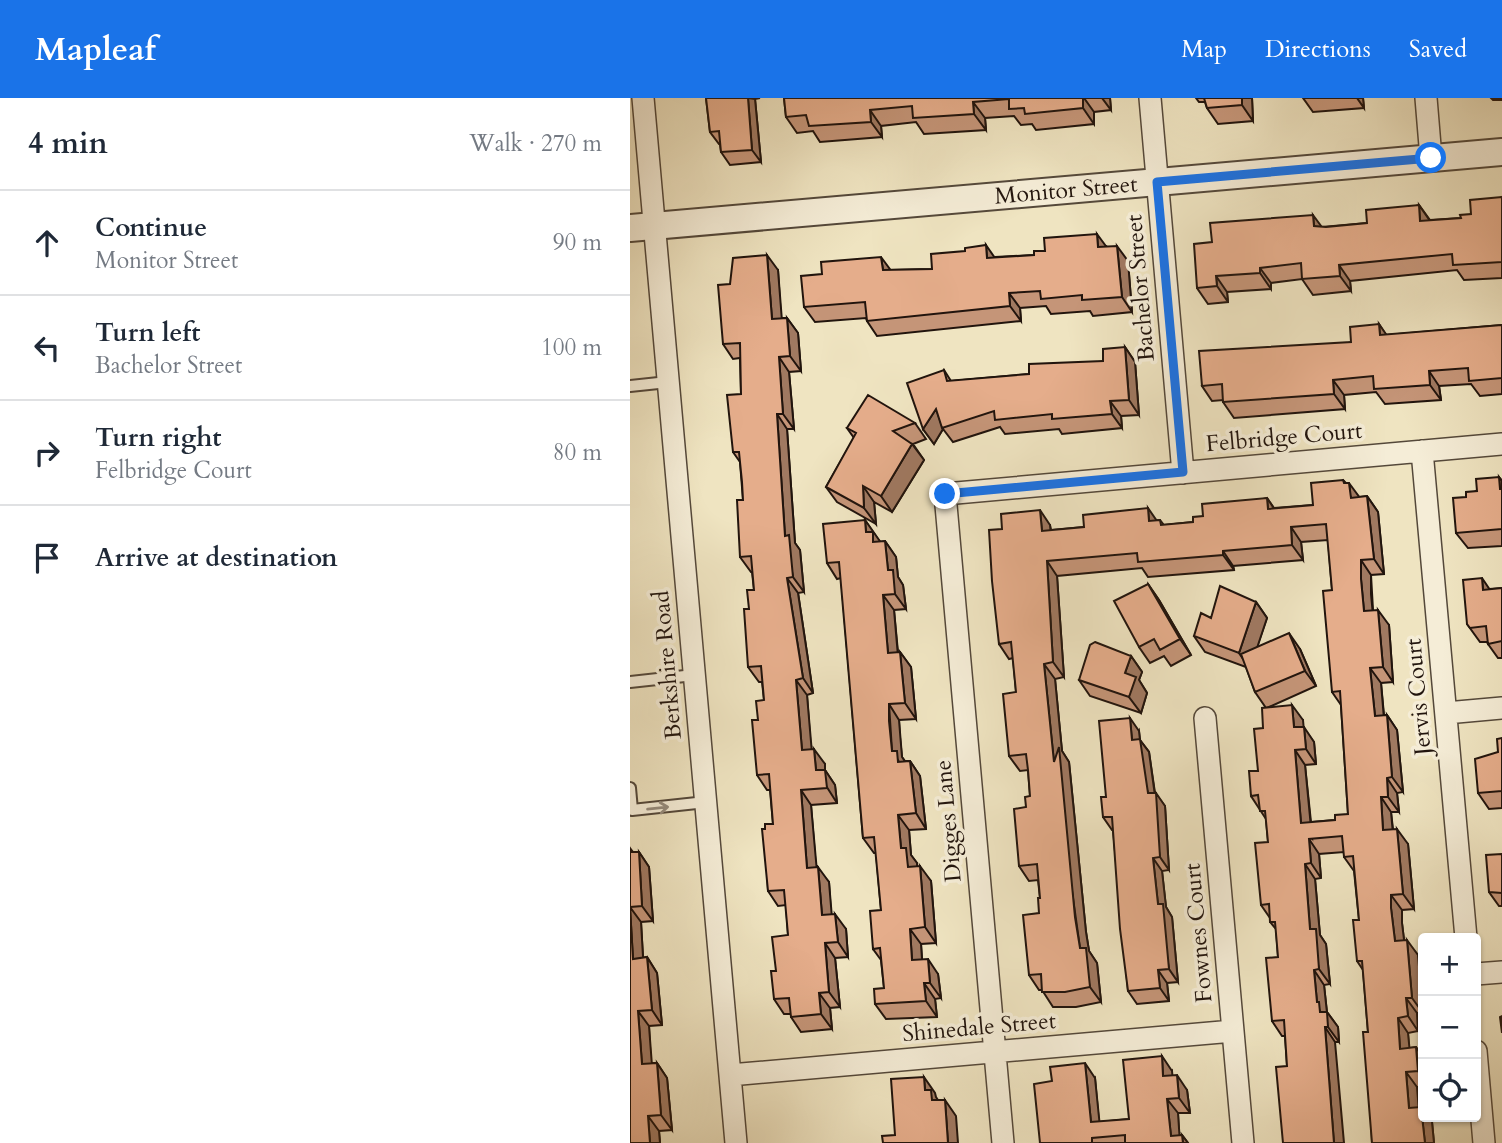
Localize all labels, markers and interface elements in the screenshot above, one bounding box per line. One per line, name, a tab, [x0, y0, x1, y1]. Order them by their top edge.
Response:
text: Mapleaf	[35, 27, 156, 72]
text: Map	[1181, 33, 1227, 66]
text: Directions	[1265, 33, 1371, 66]
text: Saved	[1409, 33, 1467, 66]
text: 4 min	[28, 123, 108, 164]
text: Walk · 270 m	[469, 128, 602, 159]
route start	[1415, 142, 1446, 173]
street label: Monitor Street	[993, 168, 1139, 212]
text: Continue	[95, 210, 207, 245]
street label: Bachelor Street	[1118, 213, 1162, 363]
icon: ahead	[28, 224, 66, 262]
text: 90 m	[553, 227, 602, 258]
text: Monitor Street	[95, 245, 238, 276]
text: Turn left	[95, 315, 200, 350]
icon: left	[28, 329, 66, 367]
text: 100 m	[541, 332, 602, 363]
text: Bachelor Street	[95, 350, 242, 381]
street label: Felbridge Court	[1205, 415, 1363, 459]
text: Turn right	[95, 420, 222, 455]
icon: right	[28, 434, 66, 472]
text: 80 m	[553, 437, 602, 468]
text: Felbridge Court	[95, 455, 252, 486]
route end	[929, 478, 960, 509]
icon: arrive	[28, 539, 66, 577]
text: Arrive at destination	[95, 540, 338, 575]
street label: Berkshire Road	[645, 589, 689, 741]
street label: Jervis Court	[1397, 637, 1439, 760]
street label: Digges Lane	[927, 759, 969, 883]
one-way arrow	[646, 801, 669, 814]
street label: Fownes Court	[1176, 862, 1220, 1004]
map controls	[1418, 933, 1481, 1122]
button: +	[1418, 933, 1481, 996]
button: −	[1418, 996, 1481, 1059]
street label: Shinedale Street	[901, 1005, 1057, 1049]
button: locate	[1418, 1059, 1481, 1122]

